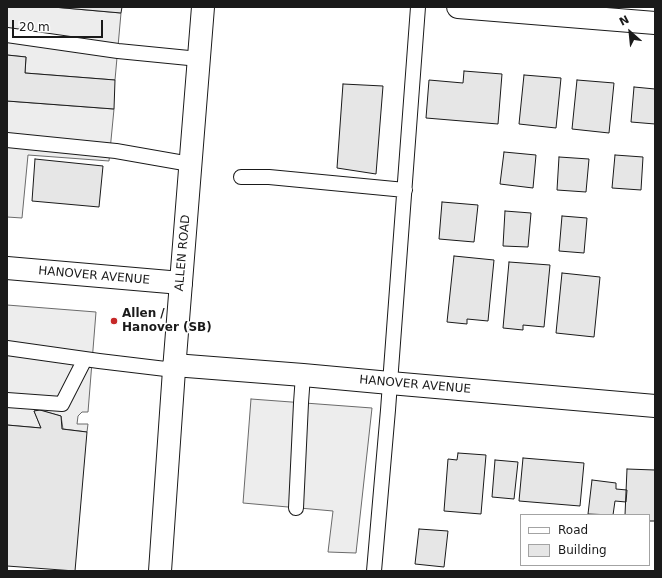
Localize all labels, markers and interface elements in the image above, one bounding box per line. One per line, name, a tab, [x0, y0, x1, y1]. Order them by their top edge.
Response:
scale bar	[14, 12, 105, 38]
north arrow	[610, 12, 650, 52]
text: N	[617, 13, 631, 29]
text: 20 m	[19, 20, 50, 34]
street label: ALLEN ROAD	[172, 214, 194, 292]
street label: HANOVER AVENUE	[38, 264, 150, 288]
place label: Allen / Hanover (SB)	[122, 307, 212, 335]
marker: Allen / Hanover (SB)	[109, 316, 119, 326]
street label: HANOVER AVENUE	[359, 373, 471, 397]
legend	[520, 514, 650, 566]
text: Road	[558, 523, 588, 537]
text: Building	[558, 543, 607, 557]

